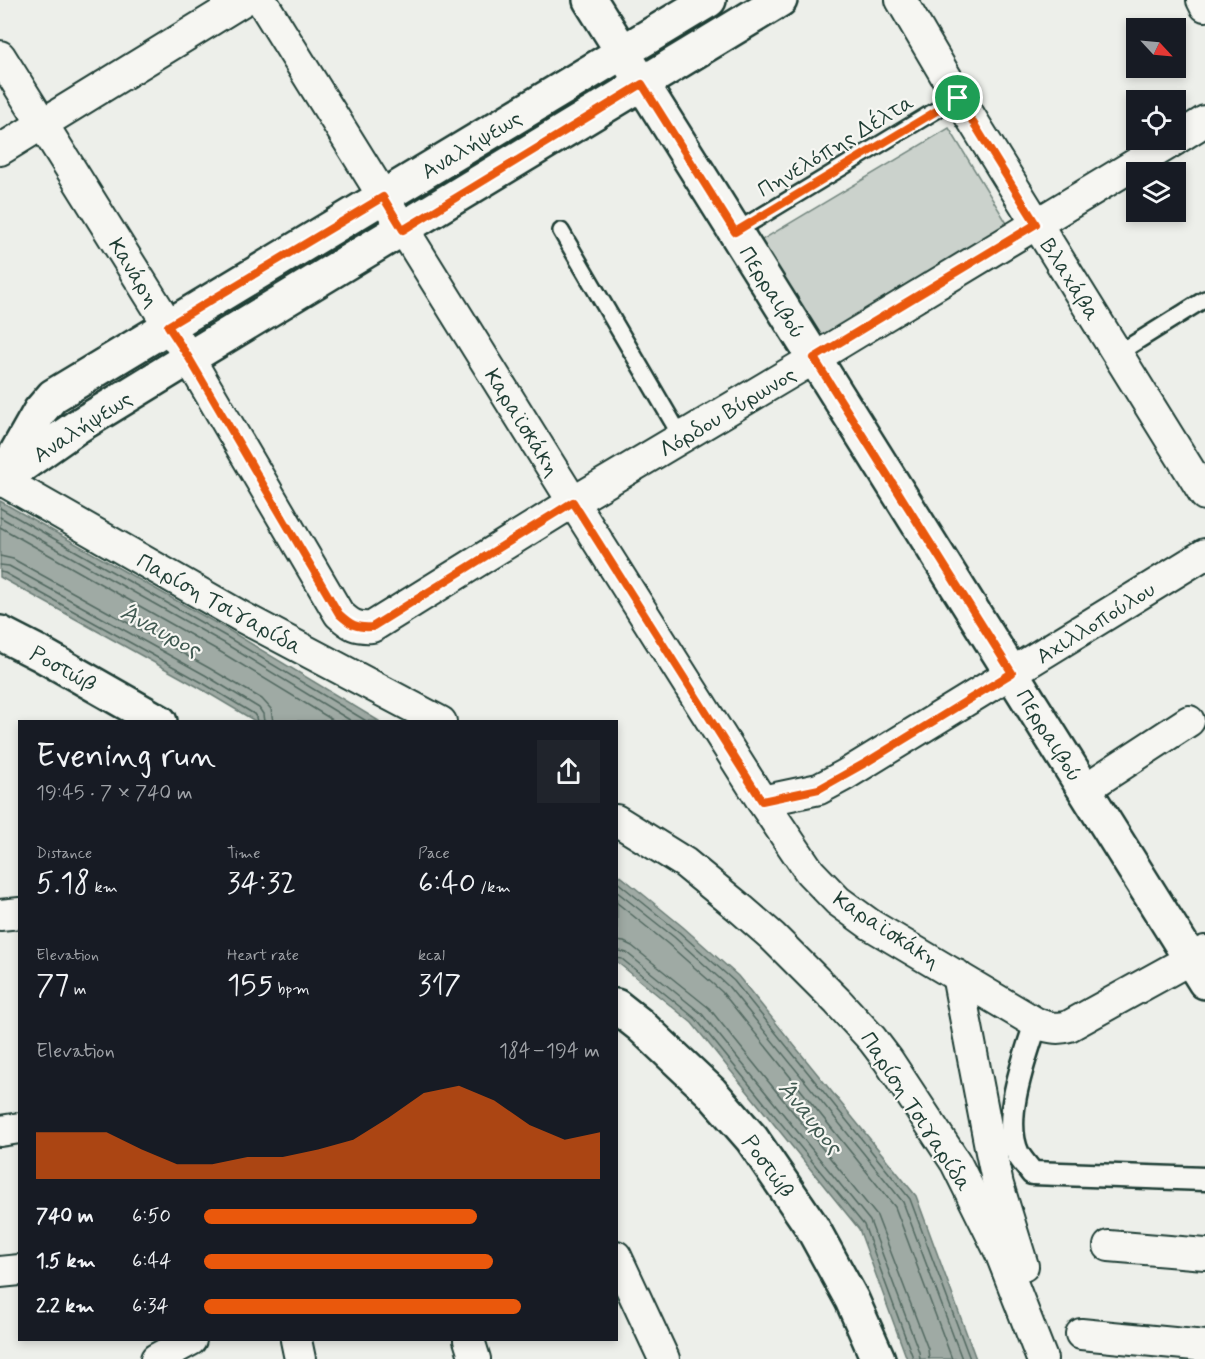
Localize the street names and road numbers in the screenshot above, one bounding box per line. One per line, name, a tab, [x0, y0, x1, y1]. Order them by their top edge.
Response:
street label: Πηνελόπης Δέλτα	[752, 88, 919, 205]
street label: Αναλήψεως	[417, 105, 527, 187]
street label: Κανάρη	[101, 233, 165, 313]
street label: Βλαχάβα	[1033, 234, 1106, 327]
street label: Περραιβού	[732, 241, 811, 345]
street label: Λόρδου Βύρωνος	[654, 361, 802, 465]
street label: Καραϊσκάκη	[477, 364, 566, 482]
street label: Αναλήψεως	[28, 385, 138, 470]
street label: Παρίση Τσιγαρίδα	[131, 548, 307, 662]
street label: Αχιλλοπούλου	[1031, 576, 1161, 671]
street label: Ροστώβ	[25, 640, 101, 699]
street label: Περραιβού	[1009, 684, 1088, 788]
street label: Καραϊσκάκη	[827, 886, 945, 976]
street label: Παρίση Τσιγαρίδα	[853, 1027, 977, 1197]
street label: Ροστώβ	[735, 1130, 800, 1204]

